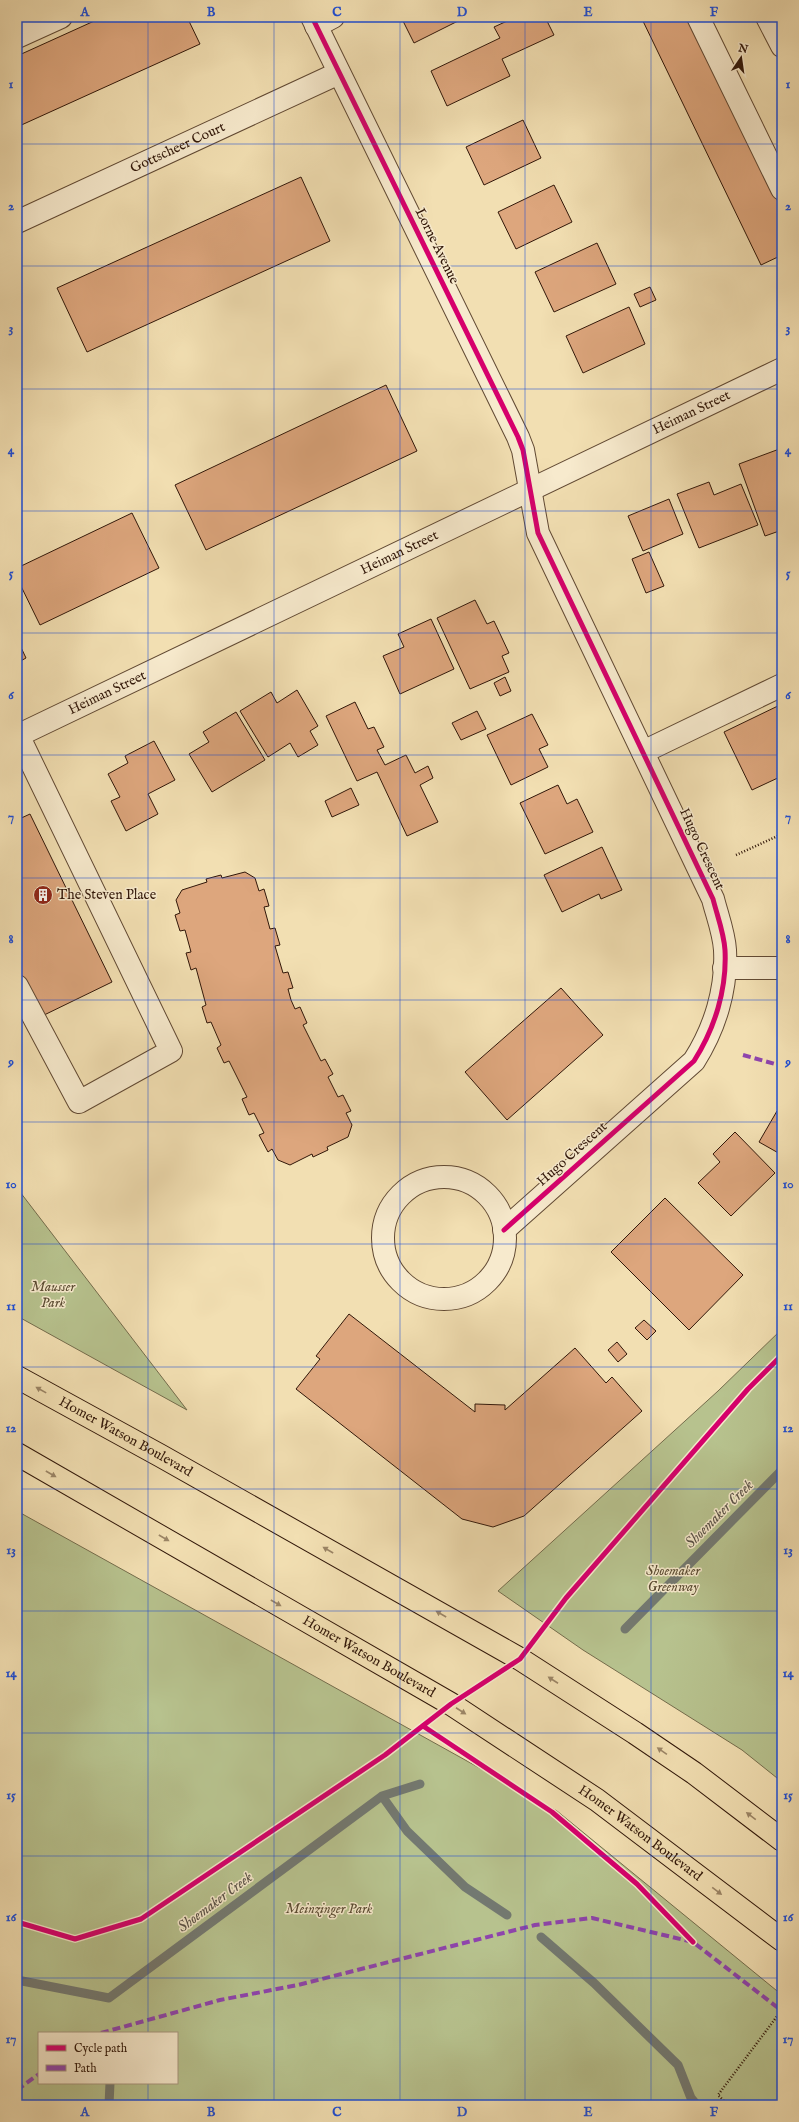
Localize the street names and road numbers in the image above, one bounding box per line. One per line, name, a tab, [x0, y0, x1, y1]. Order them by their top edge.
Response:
street label: Gottscheer Court	[127, 118, 228, 177]
street label: Lorne Avenue	[411, 205, 463, 288]
street label: Heiman Street	[650, 386, 733, 439]
street label: Heiman Street	[357, 526, 441, 579]
street label: Heiman Street	[65, 666, 149, 719]
street label: Hugo Crescent	[675, 805, 729, 893]
street label: Hugo Crescent	[533, 1118, 611, 1190]
street label: Homer Watson Boulevard	[56, 1393, 196, 1481]
street label: Homer Watson Boulevard	[299, 1611, 439, 1702]
street label: Homer Watson Boulevard	[575, 1781, 706, 1886]

